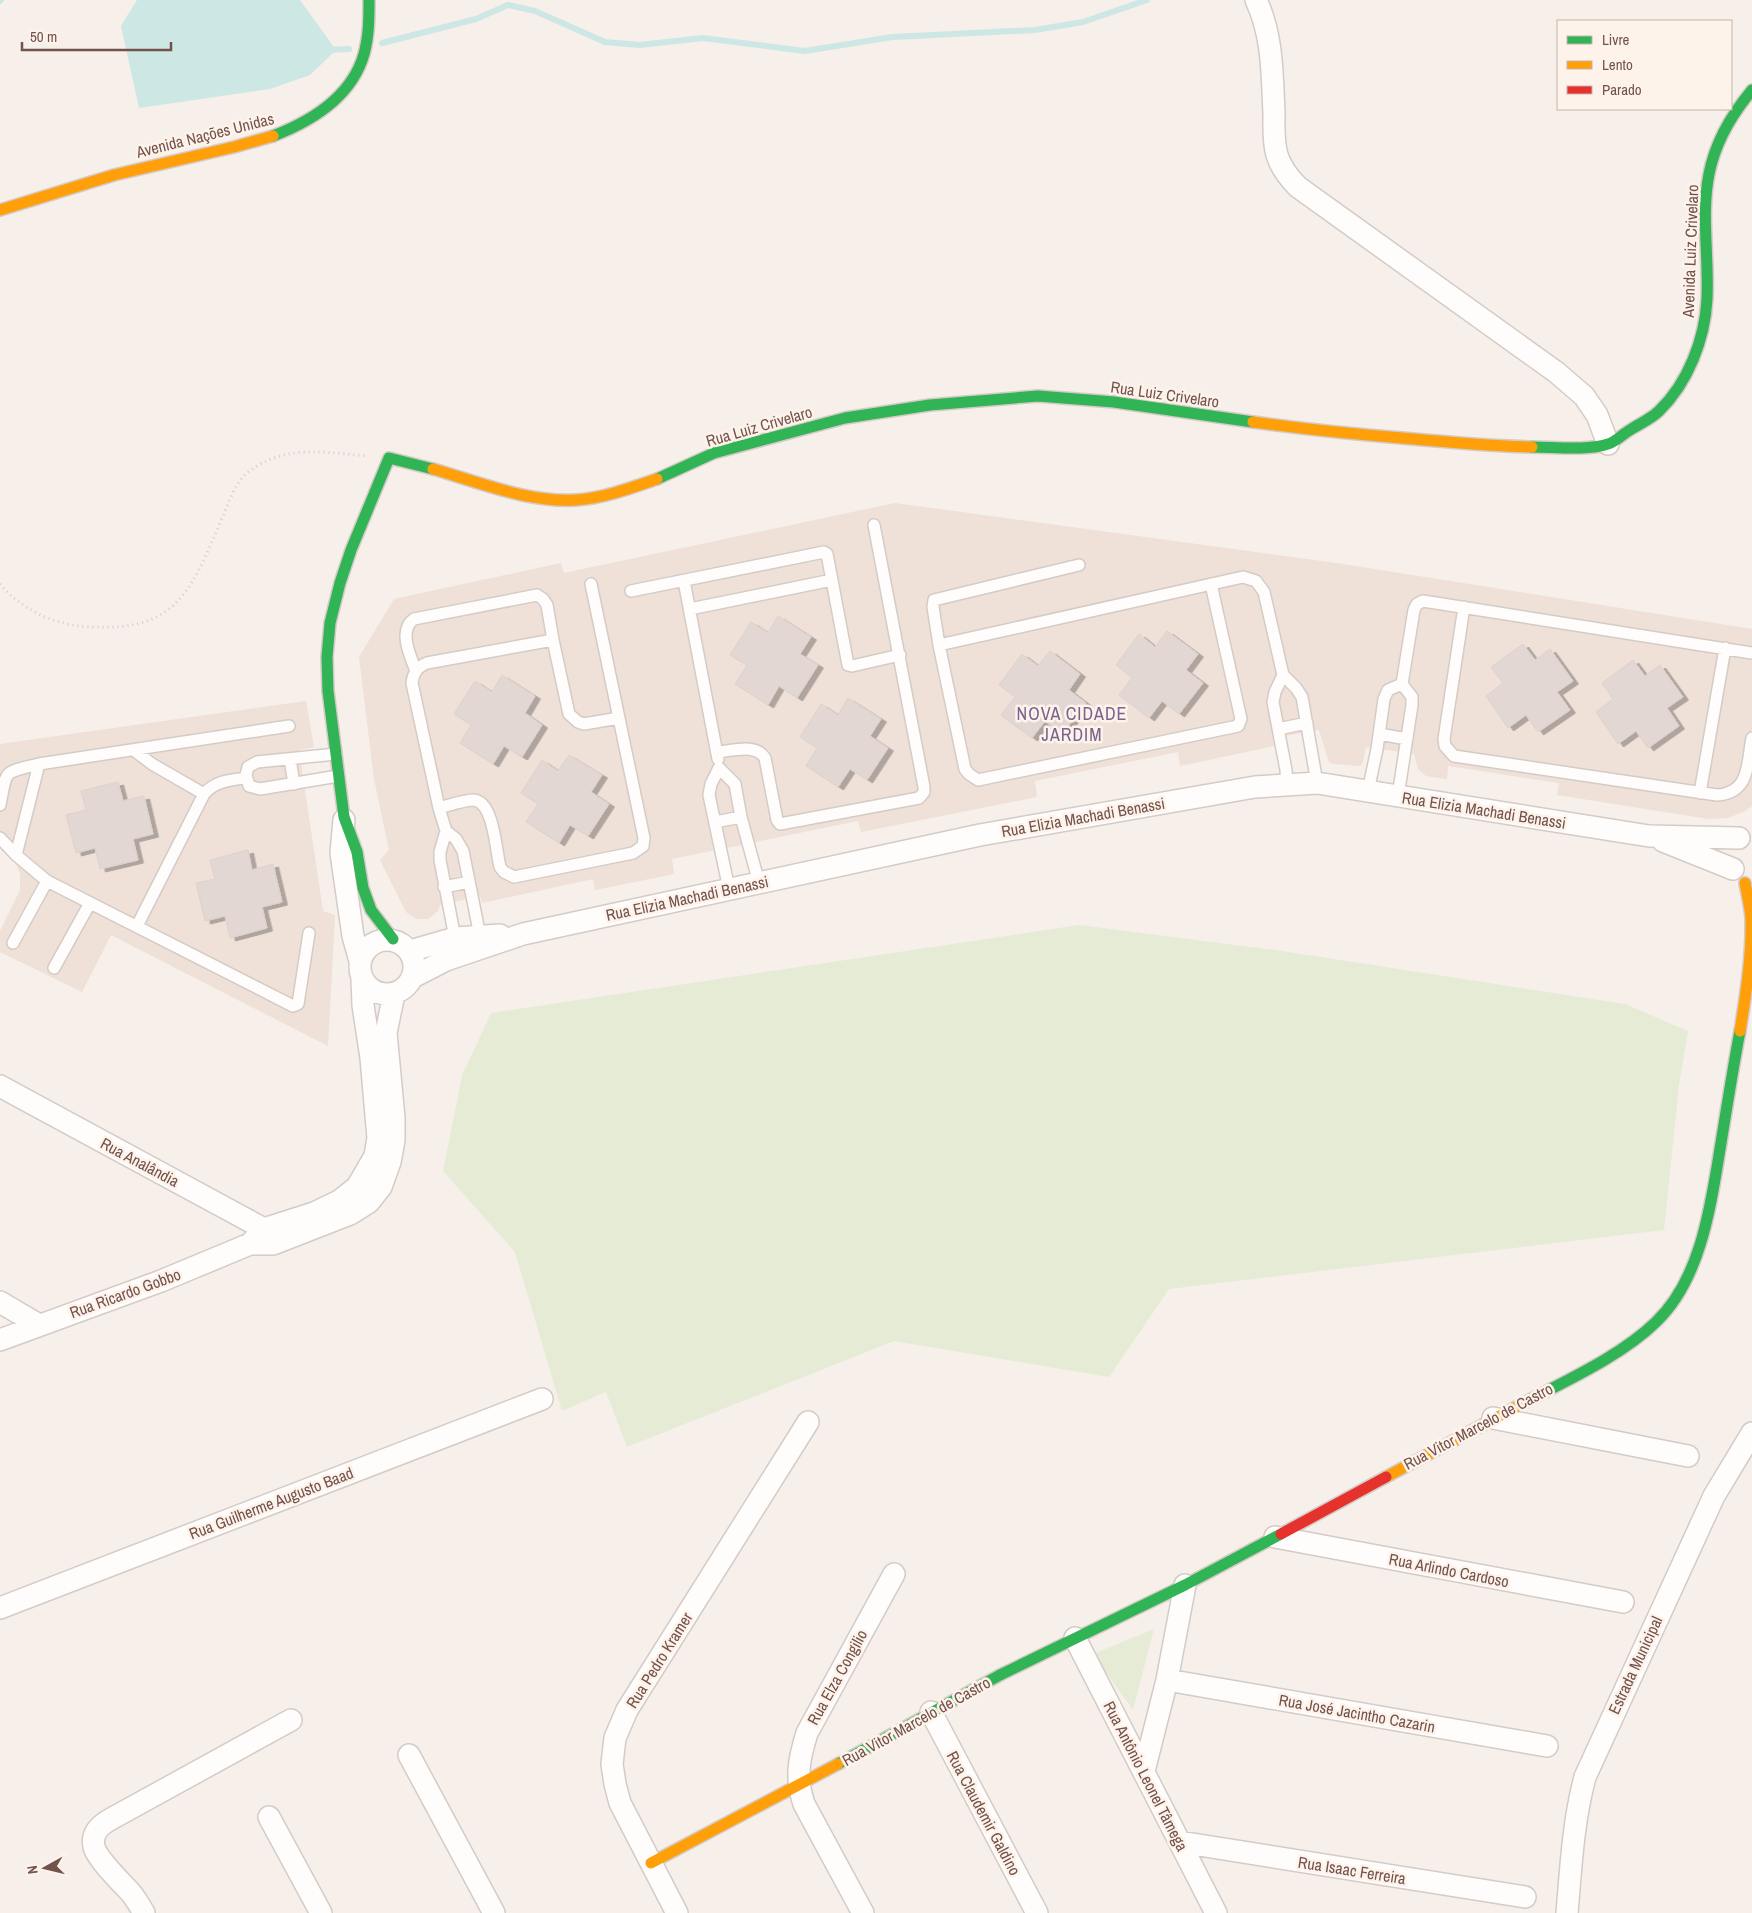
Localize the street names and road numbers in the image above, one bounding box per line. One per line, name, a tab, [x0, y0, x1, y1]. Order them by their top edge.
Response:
street label: Avenida Nações Unidas	[133, 107, 276, 163]
street label: Avenida Luiz Crivelaro	[1677, 184, 1703, 319]
street label: Rua Luiz Crivelaro	[1109, 375, 1221, 413]
street label: Rua Luiz Crivelaro	[703, 400, 815, 452]
street label: Rua Elizia Machadi Benassi	[1401, 786, 1567, 834]
street label: Rua Elizia Machadi Benassi	[1000, 792, 1166, 842]
street label: Rua Elizia Machadi Benassi	[604, 870, 770, 926]
street label: Rua Analândia	[97, 1132, 184, 1192]
street label: Rua Ricardo Gobbo	[66, 1263, 184, 1323]
street label: Rua Vitor Marcelo de Castro	[1400, 1377, 1556, 1475]
street label: Rua Guilherme Augusto Baad	[186, 1461, 356, 1545]
street label: Rua Arlindo Cardoso	[1387, 1548, 1511, 1592]
street label: Rua Pedro Kramer	[621, 1607, 698, 1712]
street label: Estrada Municipal	[1603, 1612, 1667, 1718]
street label: Rua Elza Congilio	[802, 1625, 872, 1729]
street label: Rua Vitor Marcelo de Castro	[838, 1671, 994, 1771]
street label: Rua José Jacintho Cazarin	[1277, 1688, 1437, 1738]
street label: Rua Antônio Leonel Tâmega	[1099, 1697, 1194, 1855]
street label: Rua Claudemir Galdino	[942, 1747, 1026, 1879]
street label: Rua Isaac Ferreira	[1297, 1851, 1408, 1889]

